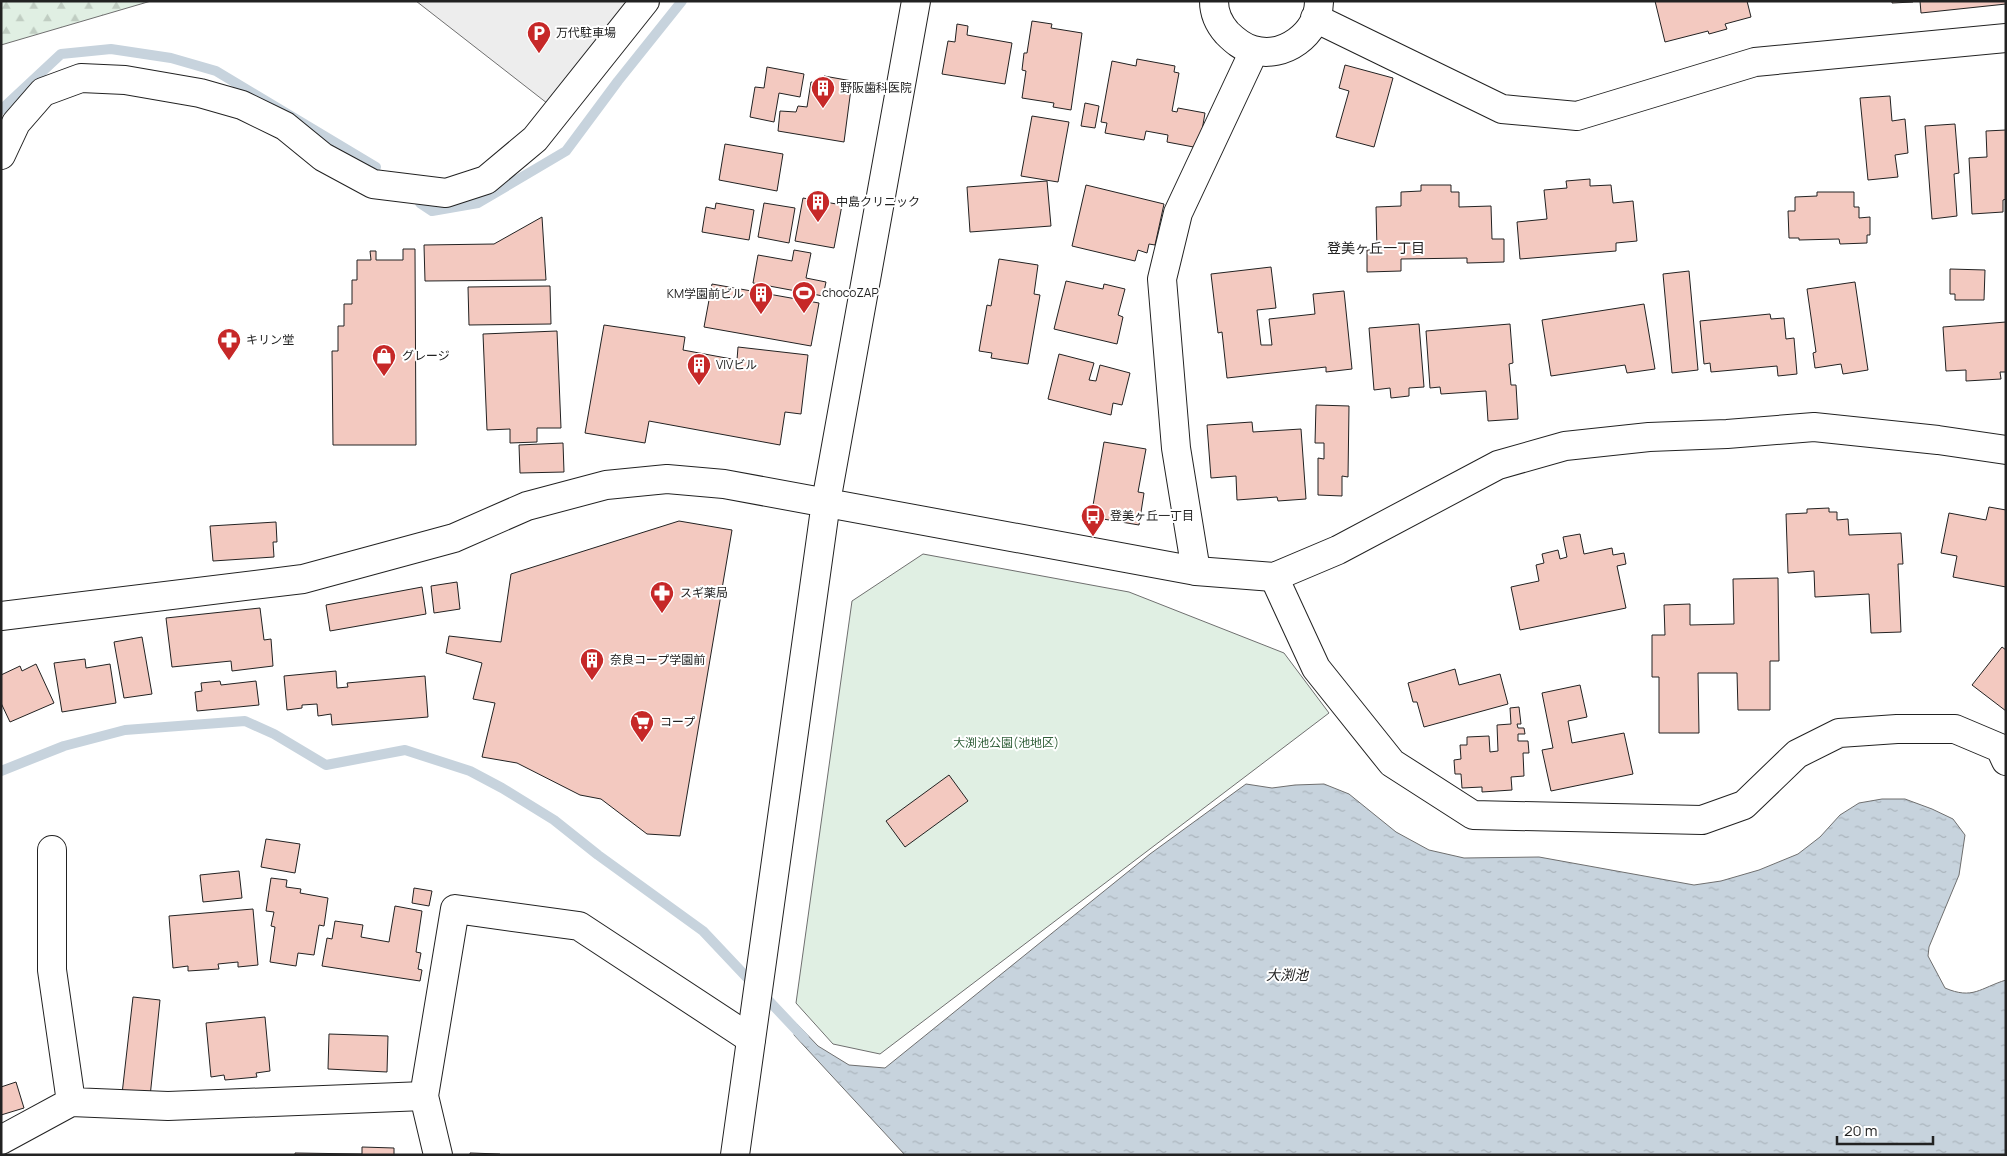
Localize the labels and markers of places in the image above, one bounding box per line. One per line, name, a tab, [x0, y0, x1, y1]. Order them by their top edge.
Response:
parking icon: 万代駐車場	[526, 20, 552, 54]
place label: 万代駐車場	[556, 24, 616, 41]
building icon: 野阪歯科医院	[810, 75, 836, 109]
place label: 野阪歯科医院	[840, 79, 912, 96]
building icon: 中島クリニック	[805, 189, 831, 223]
place label: 中島クリニック	[836, 193, 920, 210]
sports icon: chocoZAP	[791, 280, 817, 314]
building icon: KM学園前ビル	[748, 281, 774, 315]
place label: chocoZAP	[822, 284, 879, 301]
place label: KM学園前ビル	[667, 285, 744, 302]
pharmacy icon: キリン堂	[216, 327, 242, 361]
place label: キリン堂	[246, 331, 294, 348]
shop icon: グレージ	[371, 343, 397, 377]
place label: グレージ	[402, 347, 450, 364]
building icon: VIVビル	[686, 352, 712, 386]
place label: VIVビル	[716, 356, 757, 373]
bus stop icon: 登美ヶ丘一丁目	[1080, 503, 1106, 537]
place label: 登美ヶ丘一丁目	[1110, 507, 1194, 524]
pharmacy icon: スギ薬局	[649, 580, 675, 614]
place label: スギ薬局	[680, 584, 728, 601]
building icon: 奈良コープ学園前	[579, 647, 605, 681]
place label: 奈良コープ学園前	[610, 651, 705, 668]
supermarket icon: コープ	[629, 709, 655, 743]
place label: コープ	[660, 713, 695, 730]

